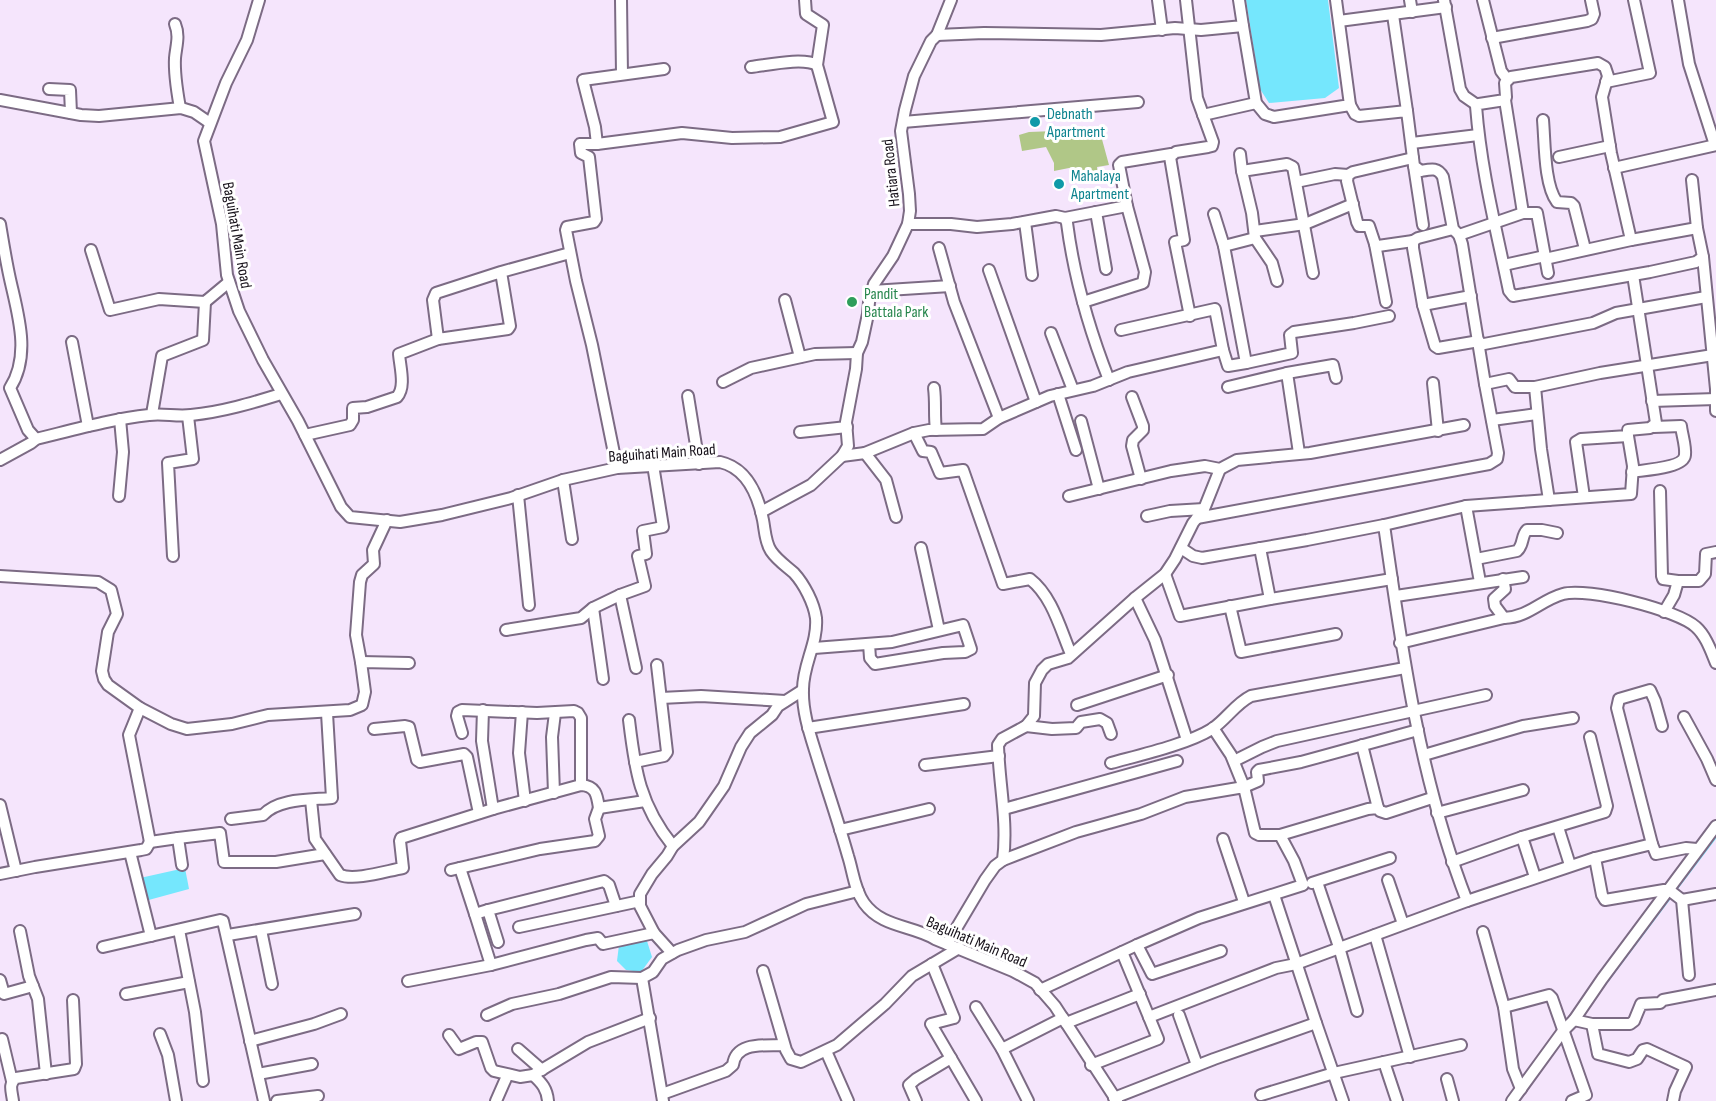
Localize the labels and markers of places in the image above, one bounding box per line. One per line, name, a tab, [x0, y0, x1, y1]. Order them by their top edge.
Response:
place label: Debnath Apartment	[1046, 105, 1105, 142]
marker: Debnath Apartment	[1028, 115, 1042, 129]
place label: Mahalaya Apartment	[1070, 167, 1129, 204]
marker: Mahalaya Apartment	[1052, 177, 1066, 191]
place label: Pandit Battala Park	[864, 285, 928, 322]
marker: Pandit Battala Park	[845, 295, 859, 309]

